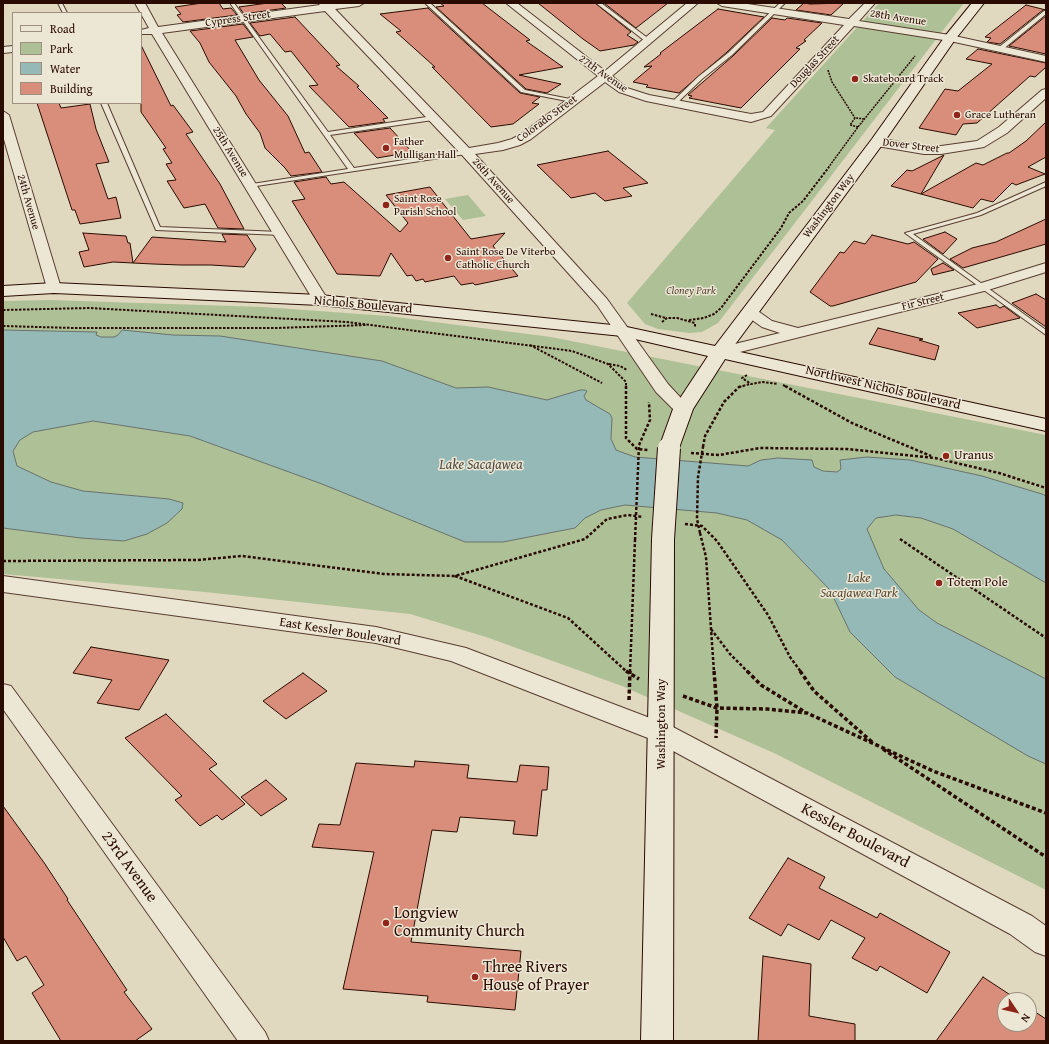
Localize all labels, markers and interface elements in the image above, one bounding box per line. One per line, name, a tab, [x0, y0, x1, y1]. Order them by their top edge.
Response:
street label: 28th Avenue	[869, 7, 927, 29]
street label: Cypress Street	[204, 8, 272, 30]
legend	[12, 12, 142, 104]
text: Road	[50, 20, 75, 37]
street label: Douglas Street	[787, 33, 843, 91]
text: Park	[50, 40, 73, 57]
street label: 27th Avenue	[576, 52, 630, 96]
text: Water	[50, 60, 80, 77]
place label: Skateboard Track	[863, 72, 944, 86]
marker: Skateboard Track	[850, 74, 860, 84]
text: Building	[50, 80, 93, 97]
street label: Colorado Street	[514, 93, 580, 145]
place label: Grace Lutheran	[965, 108, 1036, 122]
marker: Grace Lutheran	[952, 110, 962, 120]
street label: 25th Avenue	[209, 124, 251, 180]
place label: Father Mulligan Hall	[394, 135, 456, 161]
street label: Dover Street	[882, 136, 940, 156]
marker: Father Mulligan Hall	[381, 143, 391, 153]
street label: 26th Avenue	[469, 155, 517, 207]
street label: Washington Way	[801, 171, 857, 241]
street label: 24th Avenue	[14, 173, 42, 231]
place label: Saint Rose Parish School	[394, 192, 456, 218]
marker: Saint Rose Parish School	[381, 200, 391, 210]
place label: Saint Rose De Viterbo Catholic Church	[456, 245, 555, 271]
marker: Saint Rose De Viterbo Catholic Church	[443, 253, 453, 263]
park label: Cloney Park	[666, 284, 716, 298]
street label: Fir Street	[900, 290, 946, 314]
street label: Nichols Boulevard	[313, 293, 413, 317]
street label: Northwest Nichols Boulevard	[804, 363, 962, 413]
place label: Uranus	[954, 448, 993, 464]
marker: Uranus	[941, 451, 951, 461]
water label: Lake Sacajawea	[439, 457, 523, 473]
park label: Lake Sacajawea Park	[820, 571, 898, 602]
place label: Totem Pole	[947, 575, 1008, 591]
marker: Totem Pole	[934, 578, 944, 588]
street label: East Kessler Boulevard	[278, 615, 402, 649]
street label: Washington Way	[654, 678, 670, 770]
street label: Kessler Boulevard	[798, 799, 912, 873]
street label: 23rd Avenue	[97, 828, 161, 906]
place label: Longview Community Church	[394, 904, 525, 942]
marker: Longview Community Church	[381, 918, 391, 928]
place label: Three Rivers House of Prayer	[483, 958, 589, 996]
marker: Three Rivers House of Prayer	[470, 972, 480, 982]
north arrow	[997, 992, 1037, 1032]
text: N	[1017, 1011, 1035, 1026]

